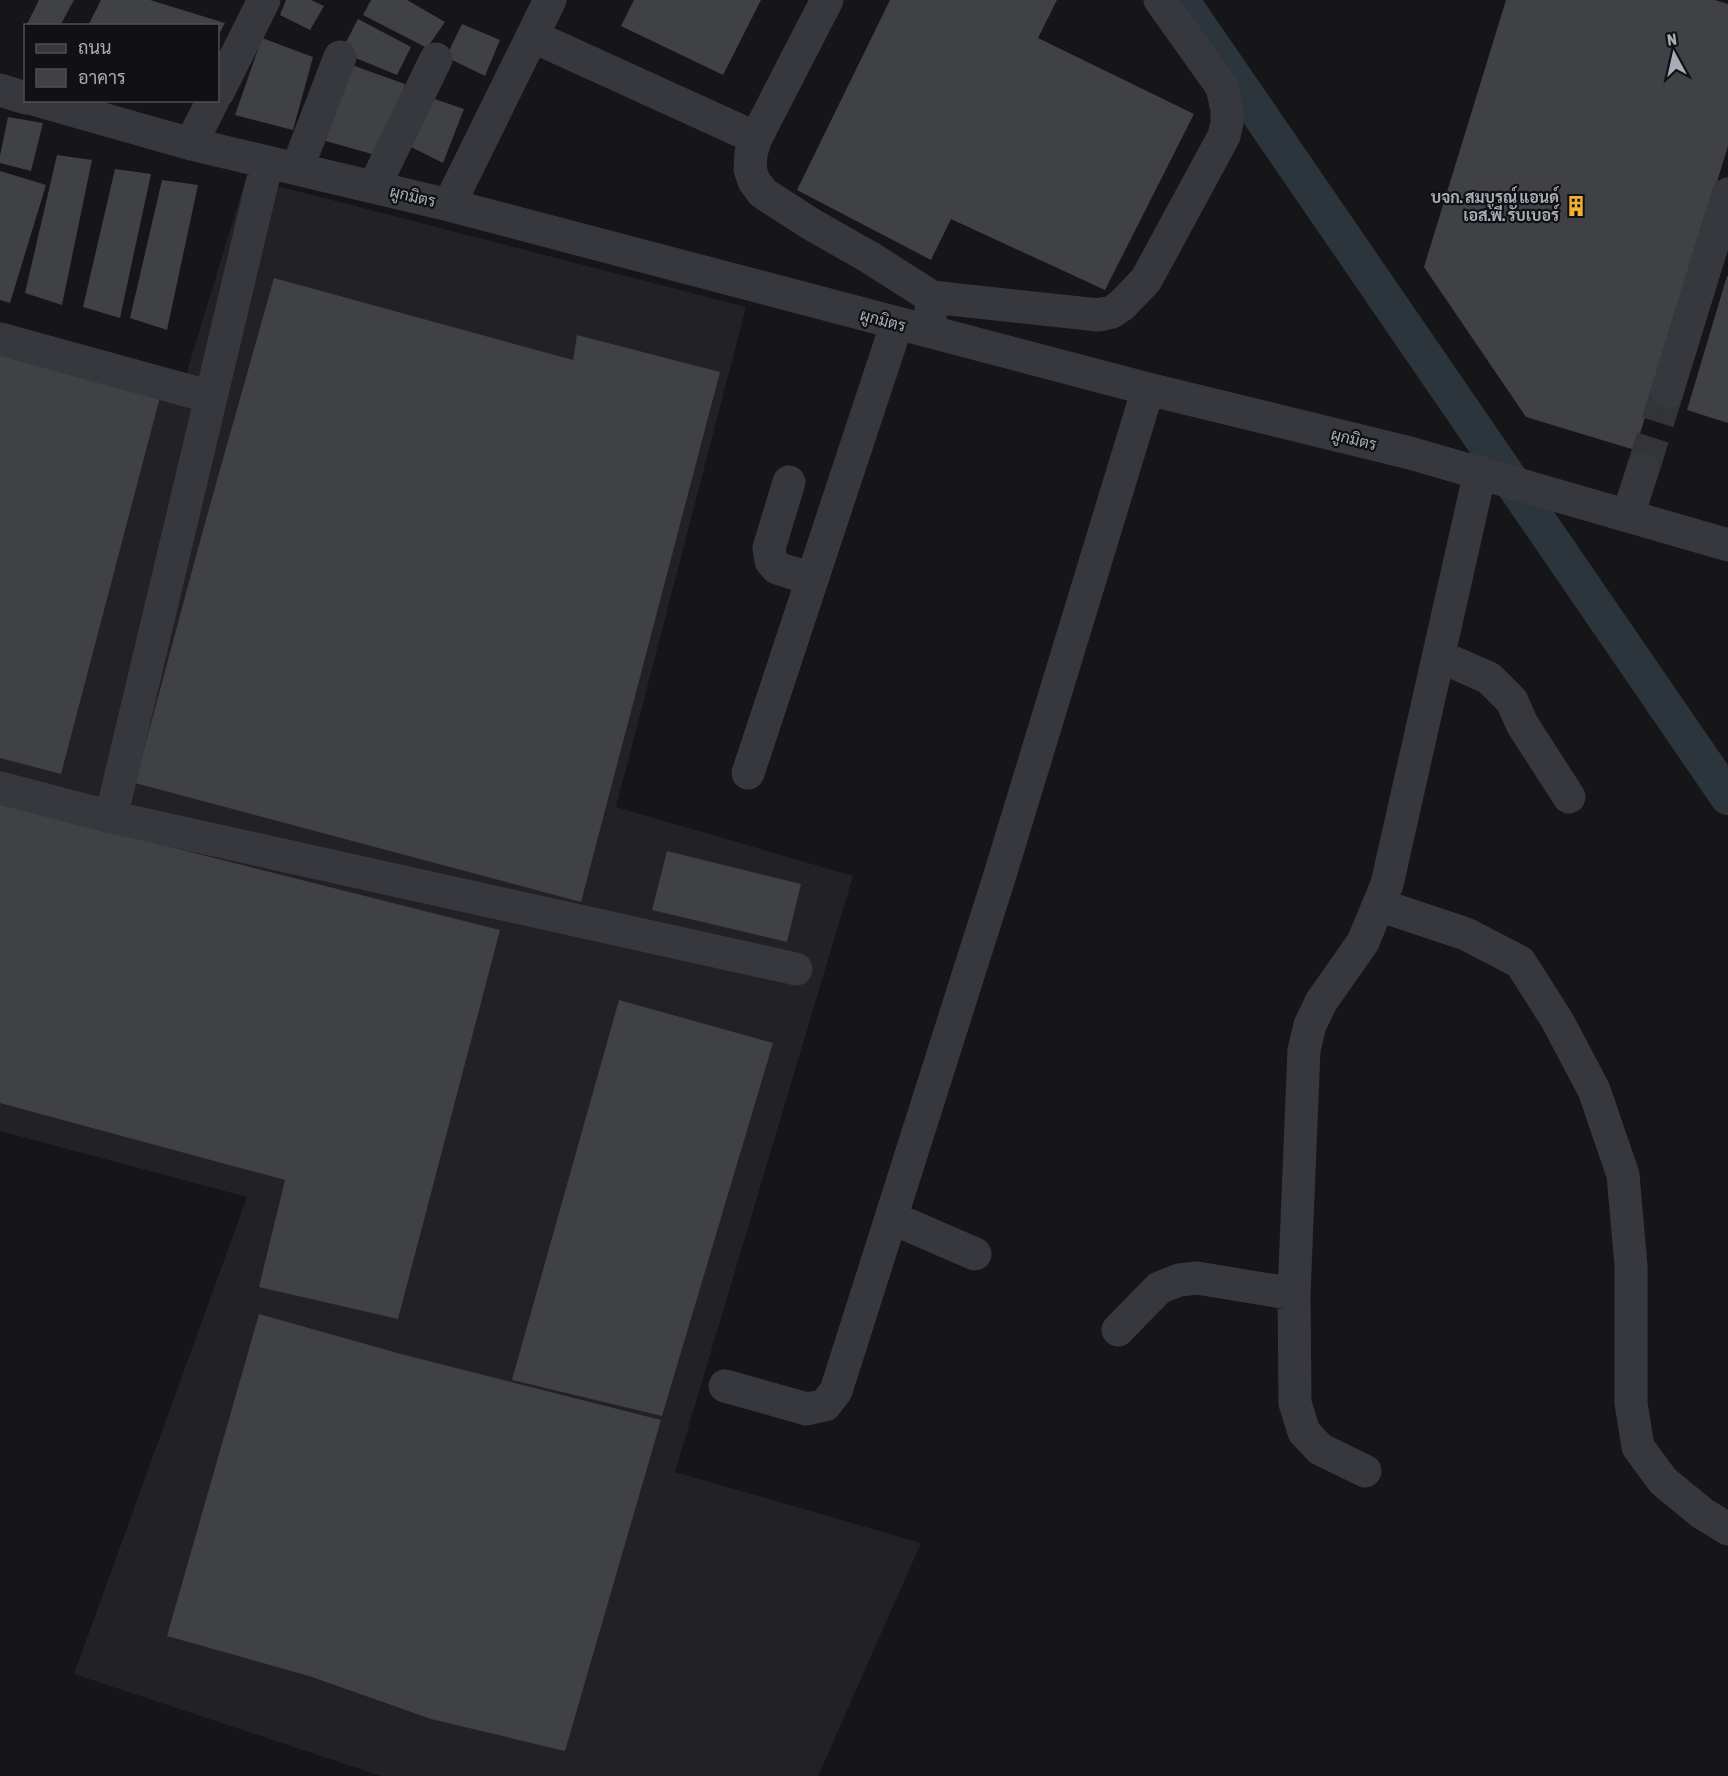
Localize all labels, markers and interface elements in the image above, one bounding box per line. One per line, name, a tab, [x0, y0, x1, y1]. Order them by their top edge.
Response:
legend	[24, 24, 219, 102]
north arrow	[1644, 24, 1704, 84]
text: N	[1666, 30, 1678, 49]
text: ถนน	[78, 37, 111, 58]
text: อาคาร	[78, 67, 126, 88]
street label: ผูกมิตร	[388, 182, 438, 213]
place label: บจก. สมบูรณ์ แอนด์ เอส.พี. รับเบอร์	[1431, 186, 1560, 224]
building icon: บจก. สมบูรณ์ แอนด์ เอส.พี. รับเบอร์	[1564, 194, 1588, 218]
street label: ผูกมิตร	[857, 305, 908, 338]
street label: ผูกมิตร	[1329, 425, 1379, 456]

